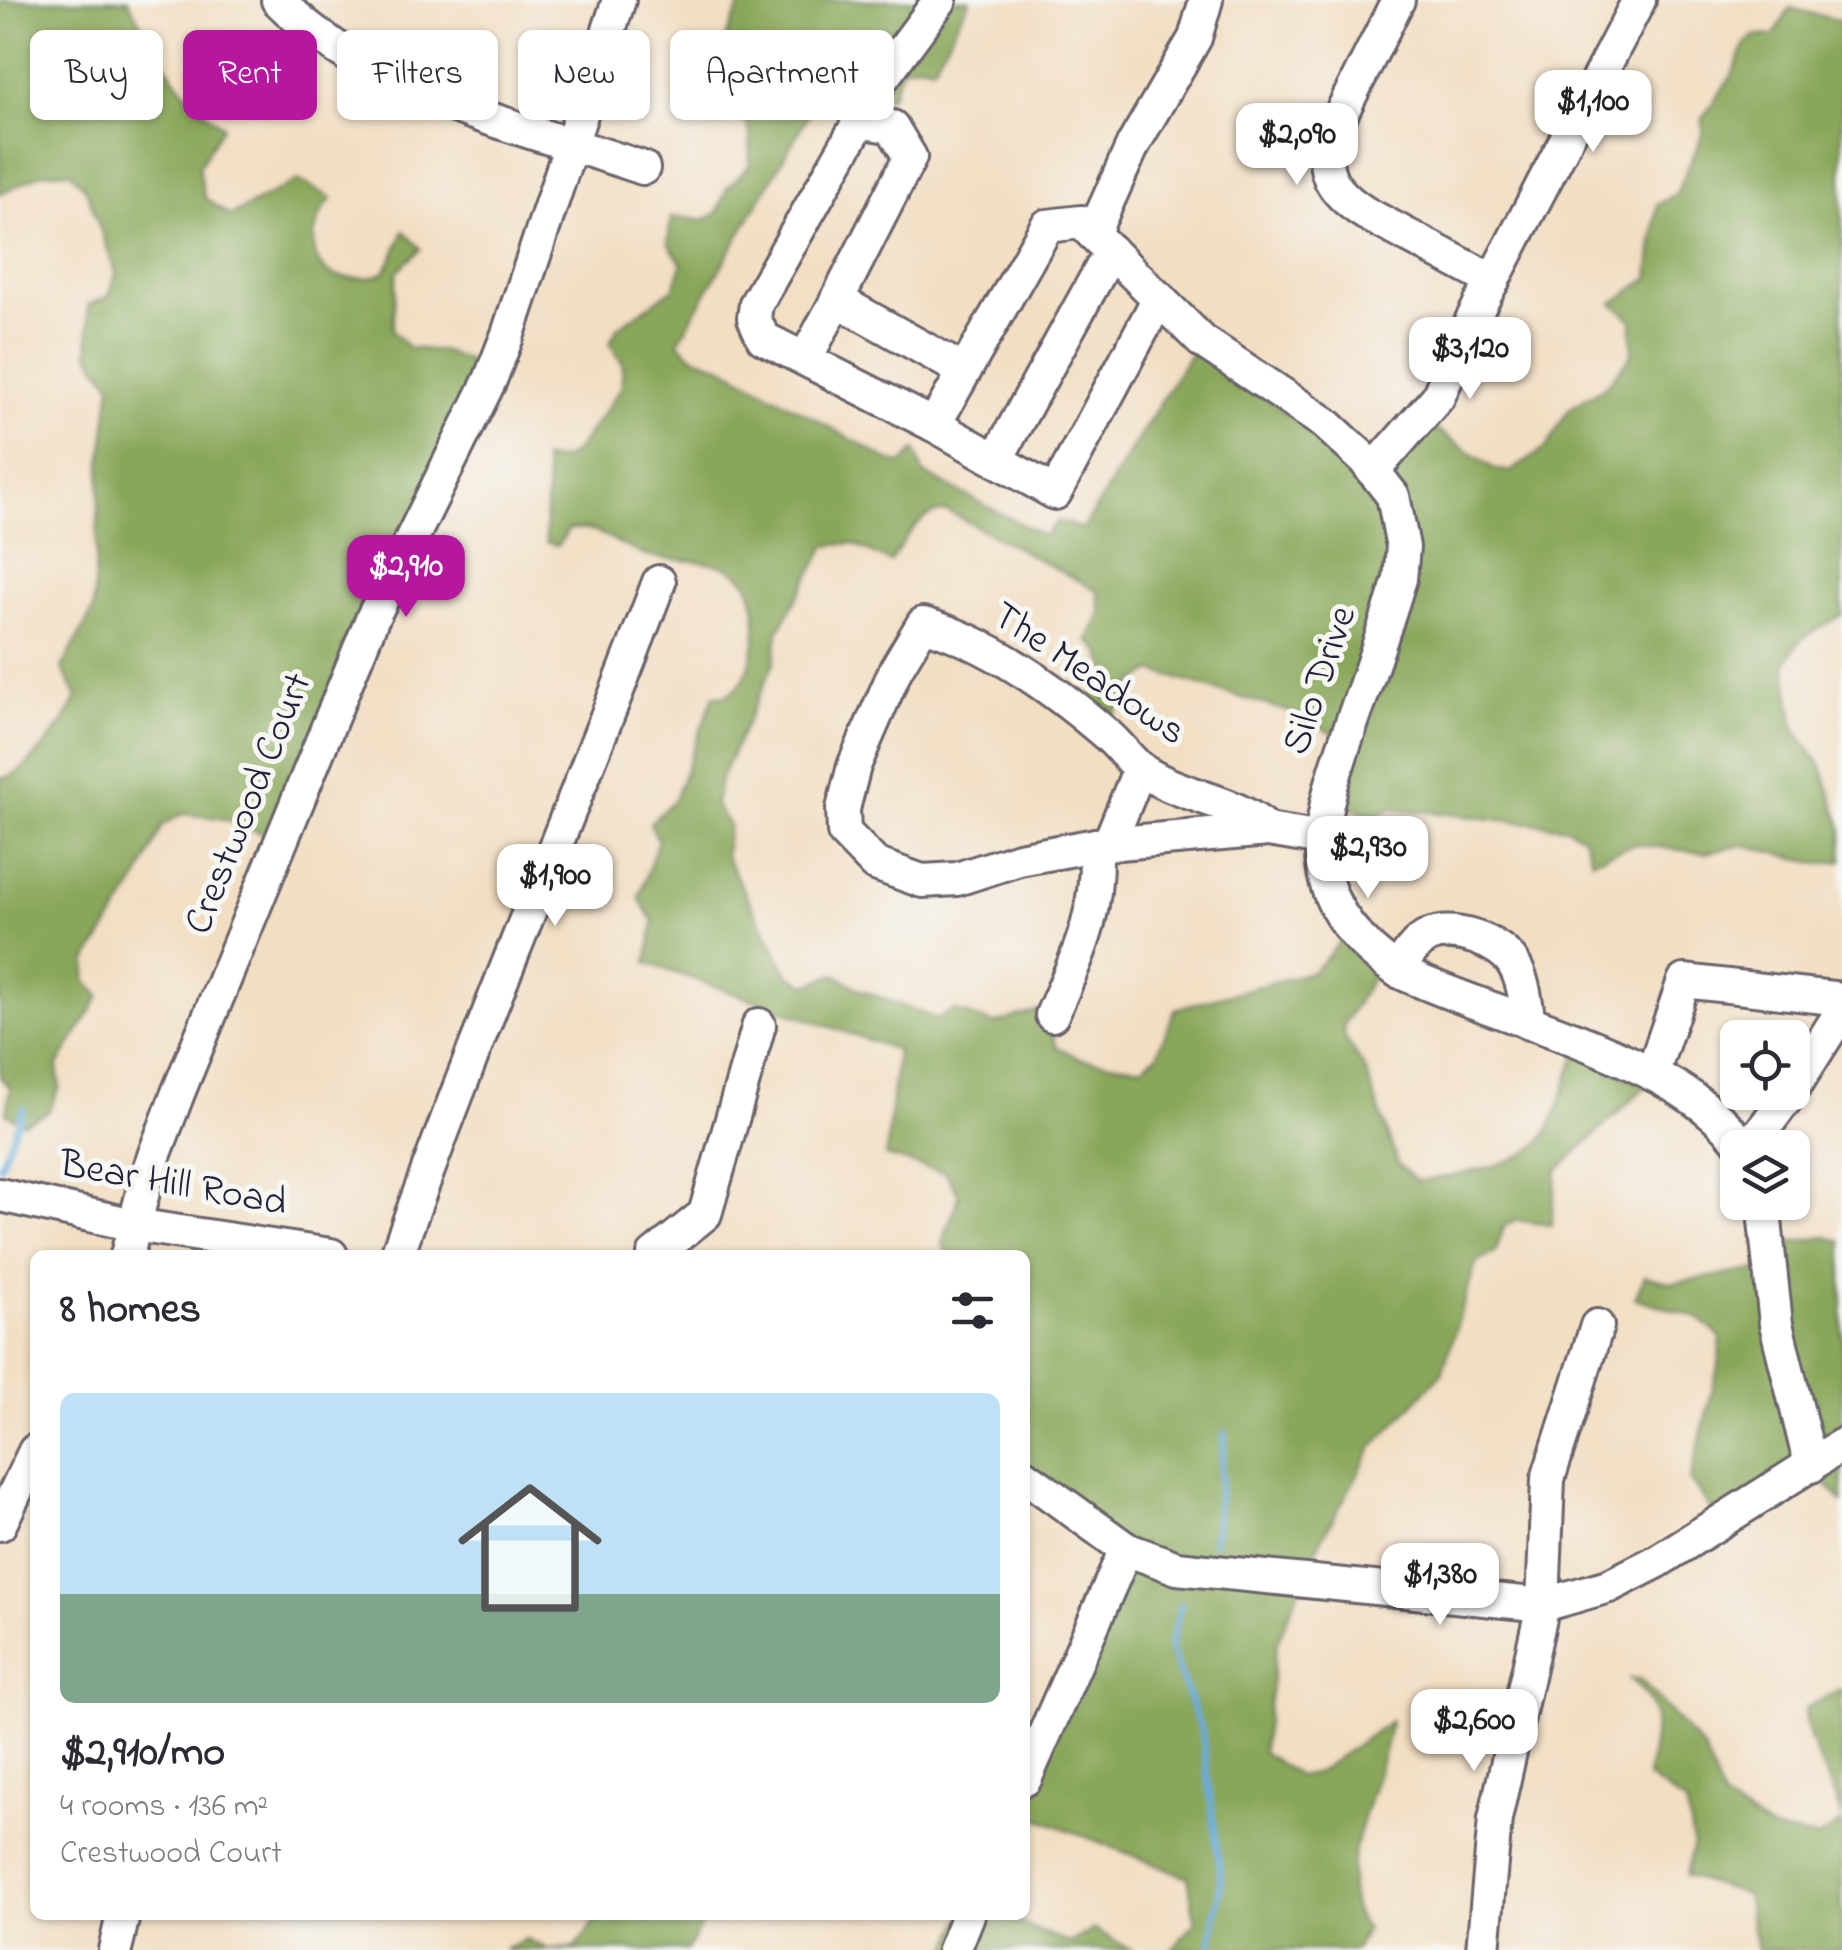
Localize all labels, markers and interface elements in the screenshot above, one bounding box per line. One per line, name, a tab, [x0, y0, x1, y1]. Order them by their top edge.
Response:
chip: Buy	[30, 30, 163, 120]
chip: Rent	[183, 30, 317, 120]
chip: Filters	[337, 30, 498, 120]
chip: New	[518, 30, 650, 120]
chip: Apartment	[670, 30, 894, 120]
pin: $1,100	[1512, 70, 1674, 155]
text: $1,100	[1557, 79, 1629, 126]
pin: $2,090	[1216, 103, 1378, 188]
text: $2,090	[1258, 112, 1336, 159]
pin: $3,120	[1389, 317, 1551, 402]
text: $3,120	[1431, 326, 1509, 373]
pin: $2,910	[325, 535, 487, 620]
text: $2,910	[369, 544, 443, 591]
street label: The Meadows	[979, 588, 1197, 762]
street label: Silo Drive	[1268, 599, 1374, 763]
street label: Crestwood Court	[171, 664, 329, 944]
pin: $2,930	[1287, 816, 1449, 901]
text: $2,930	[1329, 825, 1407, 872]
pin: $1,900	[474, 844, 636, 929]
text: $1,900	[519, 853, 591, 900]
map controls	[1720, 1020, 1810, 1220]
button: locate	[1720, 1020, 1810, 1110]
button: layers	[1720, 1130, 1810, 1220]
street label: Bear Hill Road	[54, 1136, 291, 1234]
text: 8 homes	[60, 1280, 201, 1341]
icon: filters	[945, 1283, 1000, 1338]
icon: home	[440, 1458, 620, 1638]
pin: $1,380	[1359, 1543, 1521, 1628]
text: $1,380	[1403, 1552, 1477, 1599]
pin: $2,600	[1393, 1689, 1555, 1774]
text: $2,600	[1433, 1698, 1515, 1745]
text: $2,910/mo	[60, 1723, 225, 1784]
text: 4 rooms · 136 m²	[60, 1784, 268, 1831]
text: Crestwood Court	[60, 1831, 282, 1878]

